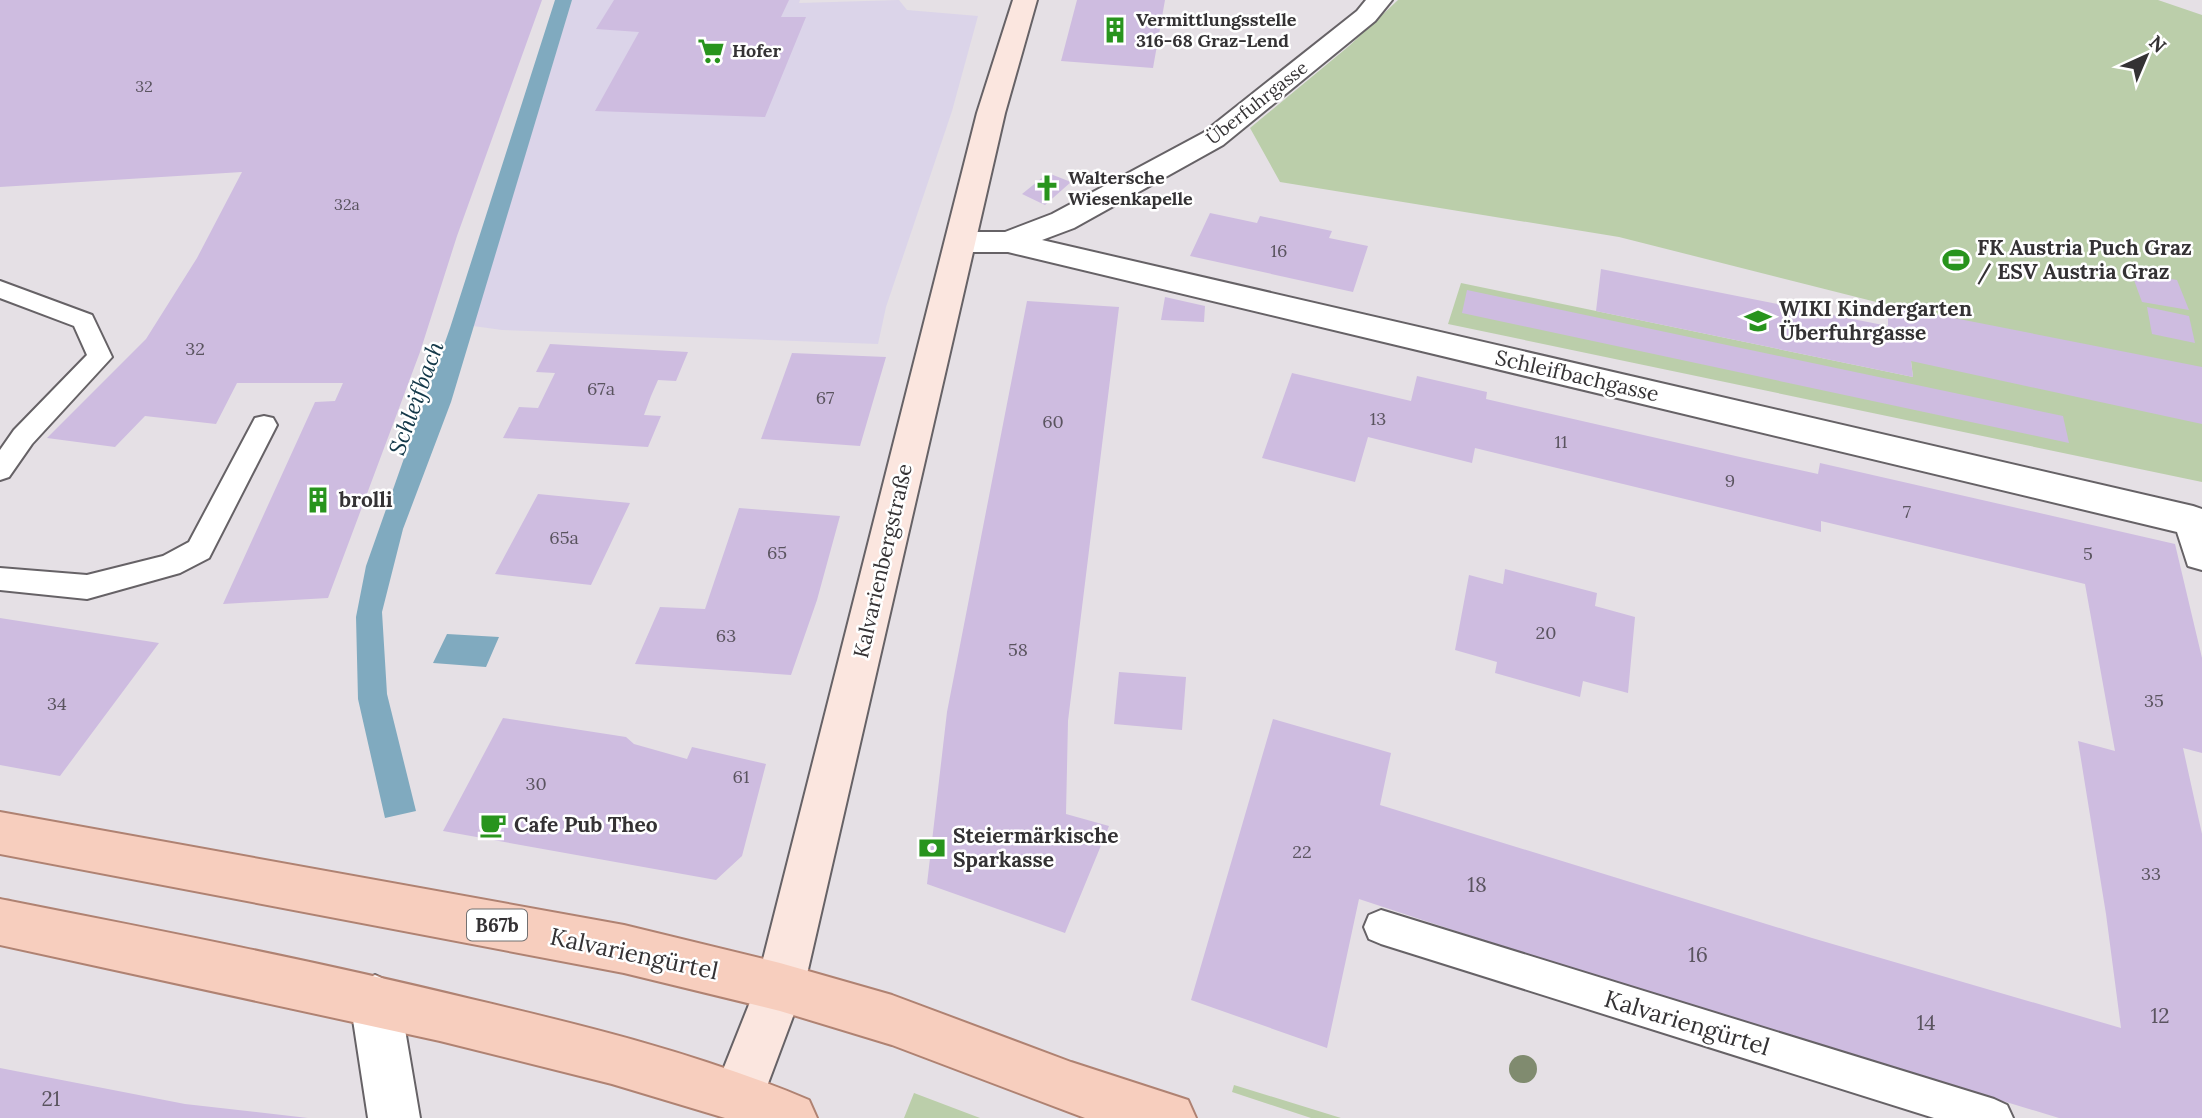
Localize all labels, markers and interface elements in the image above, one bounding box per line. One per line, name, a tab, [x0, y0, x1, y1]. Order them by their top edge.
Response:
place label: Vermittlungsstelle 316-68 Graz-Lend	[1136, 8, 1297, 52]
building icon: Vermittlungsstelle 316-68 Graz-Lend	[1100, 15, 1130, 45]
north arrow	[2111, 21, 2181, 91]
text: N	[2144, 30, 2172, 58]
supermarket icon: Hofer	[696, 36, 726, 66]
place label: Hofer	[732, 39, 781, 62]
street label: Überfuhrgasse	[1201, 56, 1312, 149]
house number: 32	[135, 76, 153, 96]
place label: Waltersche Wiesenkapelle	[1068, 166, 1193, 210]
church icon: Waltersche Wiesenkapelle	[1032, 173, 1062, 203]
house number: 32a	[334, 194, 360, 214]
place label: FK Austria Puch Graz / ESV Austria Graz	[1977, 234, 2192, 285]
house number: 16	[1271, 239, 1287, 262]
sports icon: FK Austria Puch Graz / ESV Austria Graz	[1941, 245, 1971, 275]
place label: WIKI Kindergarten Überfuhrgasse	[1779, 295, 1972, 346]
school or university icon: WIKI Kindergarten Überfuhrgasse	[1743, 306, 1773, 336]
house number: 32	[185, 337, 205, 360]
water label: Schleifbach	[382, 337, 450, 459]
street label: Schleifbachgasse	[1493, 344, 1662, 407]
house number: 67a	[587, 377, 615, 400]
house number: 67	[816, 386, 834, 409]
house number: 13	[1370, 407, 1386, 430]
house number: 60	[1042, 410, 1064, 433]
house number: 11	[1554, 430, 1568, 453]
street label: Kalvarienbergstraße	[847, 461, 918, 661]
house number: 9	[1725, 469, 1735, 492]
building icon: brolli	[303, 485, 333, 515]
place label: brolli	[338, 486, 393, 513]
house number: 7	[1903, 500, 1911, 523]
house number: 65a	[549, 526, 579, 549]
house number: 65	[767, 541, 787, 564]
house number: 5	[2083, 542, 2093, 565]
house number: 20	[1536, 621, 1556, 644]
house number: 63	[716, 624, 736, 647]
house number: 58	[1008, 638, 1028, 661]
house number: 35	[2144, 689, 2164, 712]
house number: 34	[47, 692, 67, 715]
house number: 61	[733, 765, 749, 788]
house number: 30	[525, 772, 547, 795]
cafe icon: Cafe Pub Theo	[478, 810, 508, 840]
place label: Cafe Pub Theo	[514, 811, 658, 838]
place label: Steiermärkische Sparkasse	[953, 822, 1119, 873]
bank icon: Steiermärkische Sparkasse	[917, 833, 947, 863]
house number: 22	[1292, 840, 1312, 863]
house number: 33	[2141, 862, 2161, 885]
house number: 18	[1467, 871, 1487, 898]
road number: B67b	[467, 909, 527, 940]
street label: Kalvariengürtel	[547, 921, 721, 986]
house number: 16	[1688, 941, 1708, 968]
street label: Kalvariengürtel	[1601, 983, 1774, 1062]
house number: 12	[2151, 1002, 2169, 1029]
house number: 14	[1916, 1009, 1936, 1036]
house number: 21	[42, 1085, 60, 1112]

